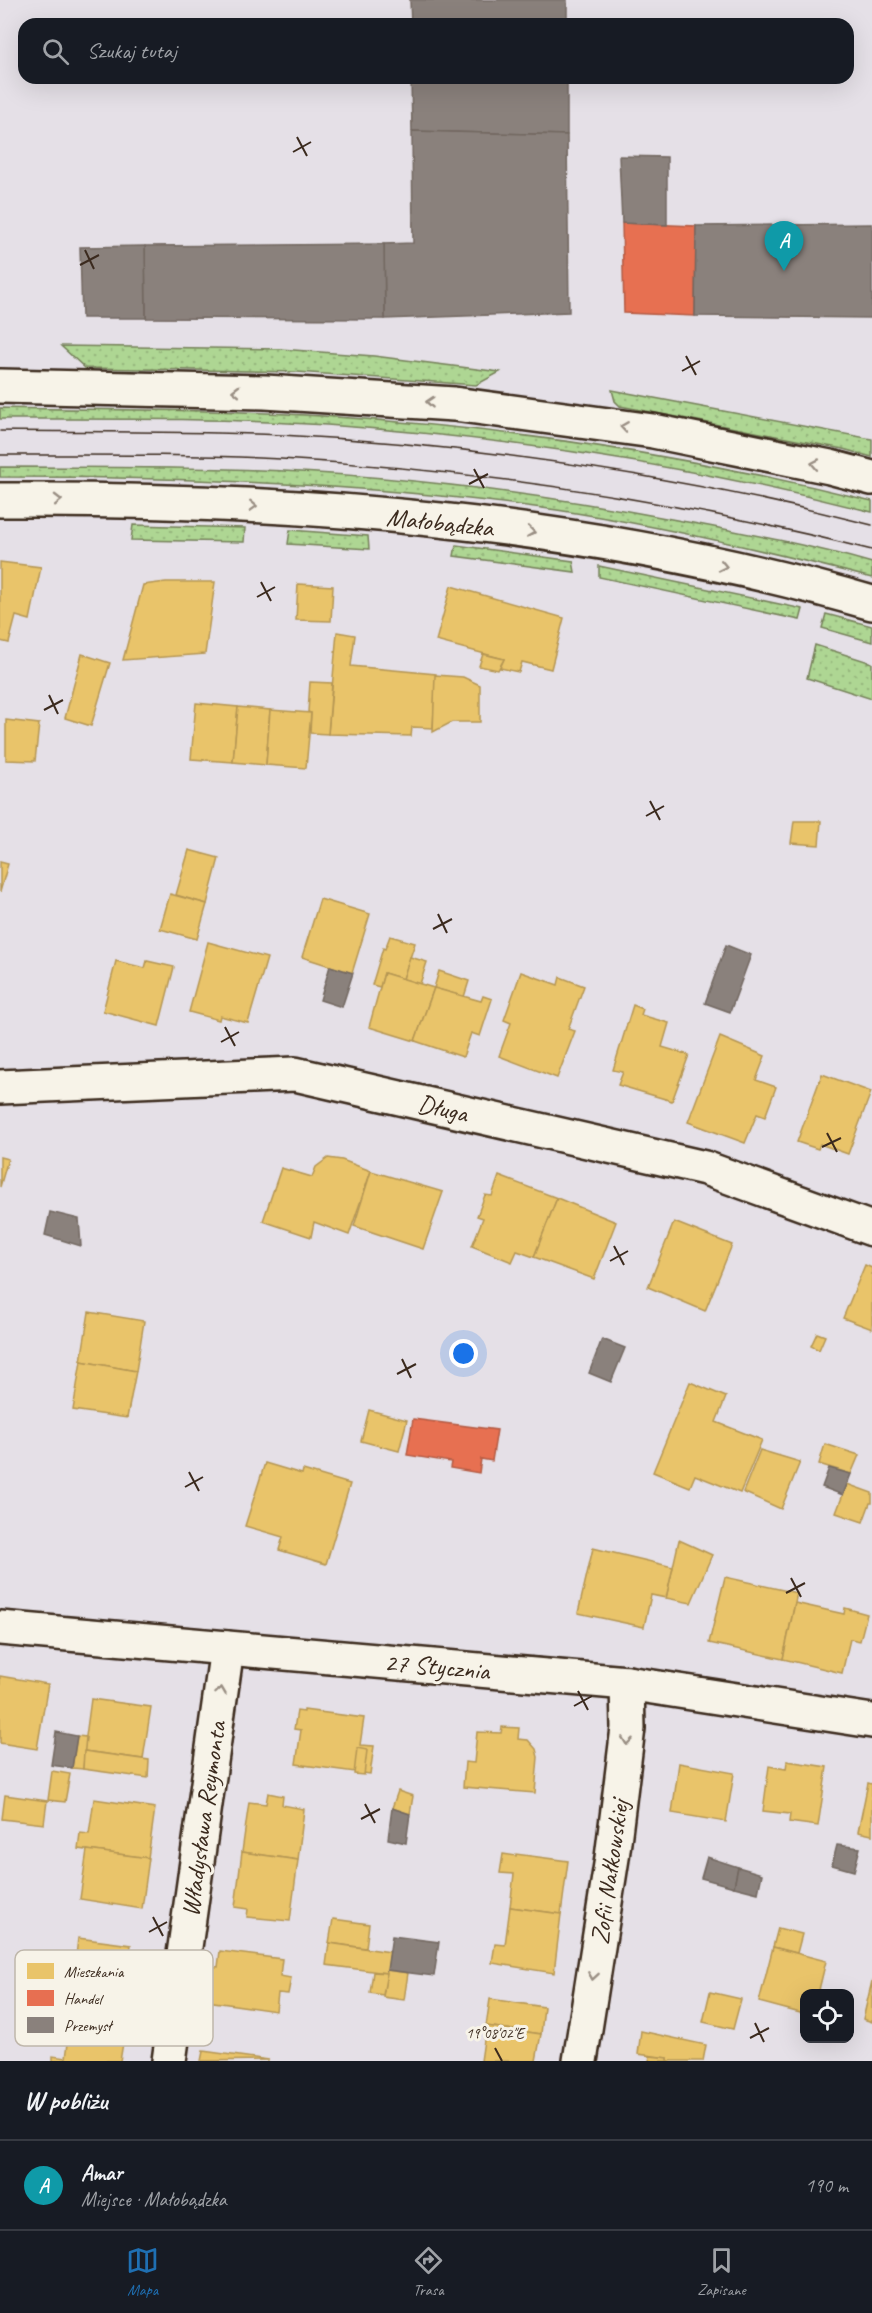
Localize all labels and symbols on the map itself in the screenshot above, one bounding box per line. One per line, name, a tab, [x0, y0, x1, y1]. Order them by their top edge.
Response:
pin: A	[764, 222, 804, 271]
one-way arrow	[231, 385, 240, 397]
one-way arrow	[426, 396, 435, 409]
one-way arrow	[619, 422, 628, 434]
one-way arrow	[811, 458, 821, 471]
one-way arrow	[54, 494, 63, 506]
one-way arrow	[249, 499, 258, 512]
street label: Małobądzka	[385, 500, 497, 545]
one-way arrow	[526, 525, 536, 538]
one-way arrow	[718, 559, 728, 572]
street label: Długa	[415, 1087, 473, 1131]
your location	[449, 1339, 478, 1368]
street label: 27 Stycznia	[383, 1645, 492, 1688]
one-way arrow	[215, 1687, 227, 1696]
street label: Władysława Reymonta	[173, 1718, 234, 1919]
one-way arrow	[621, 1736, 633, 1746]
street label: Zofii Nałkowskiej	[583, 1794, 636, 1946]
legend	[15, 1950, 213, 2046]
text: Mieszkania	[64, 1962, 125, 1982]
one-way arrow	[588, 1971, 600, 1980]
text: Handel	[64, 1989, 105, 2009]
text: Przemysł	[64, 2016, 114, 2036]
text: 19°08'02"E	[466, 2024, 526, 2043]

